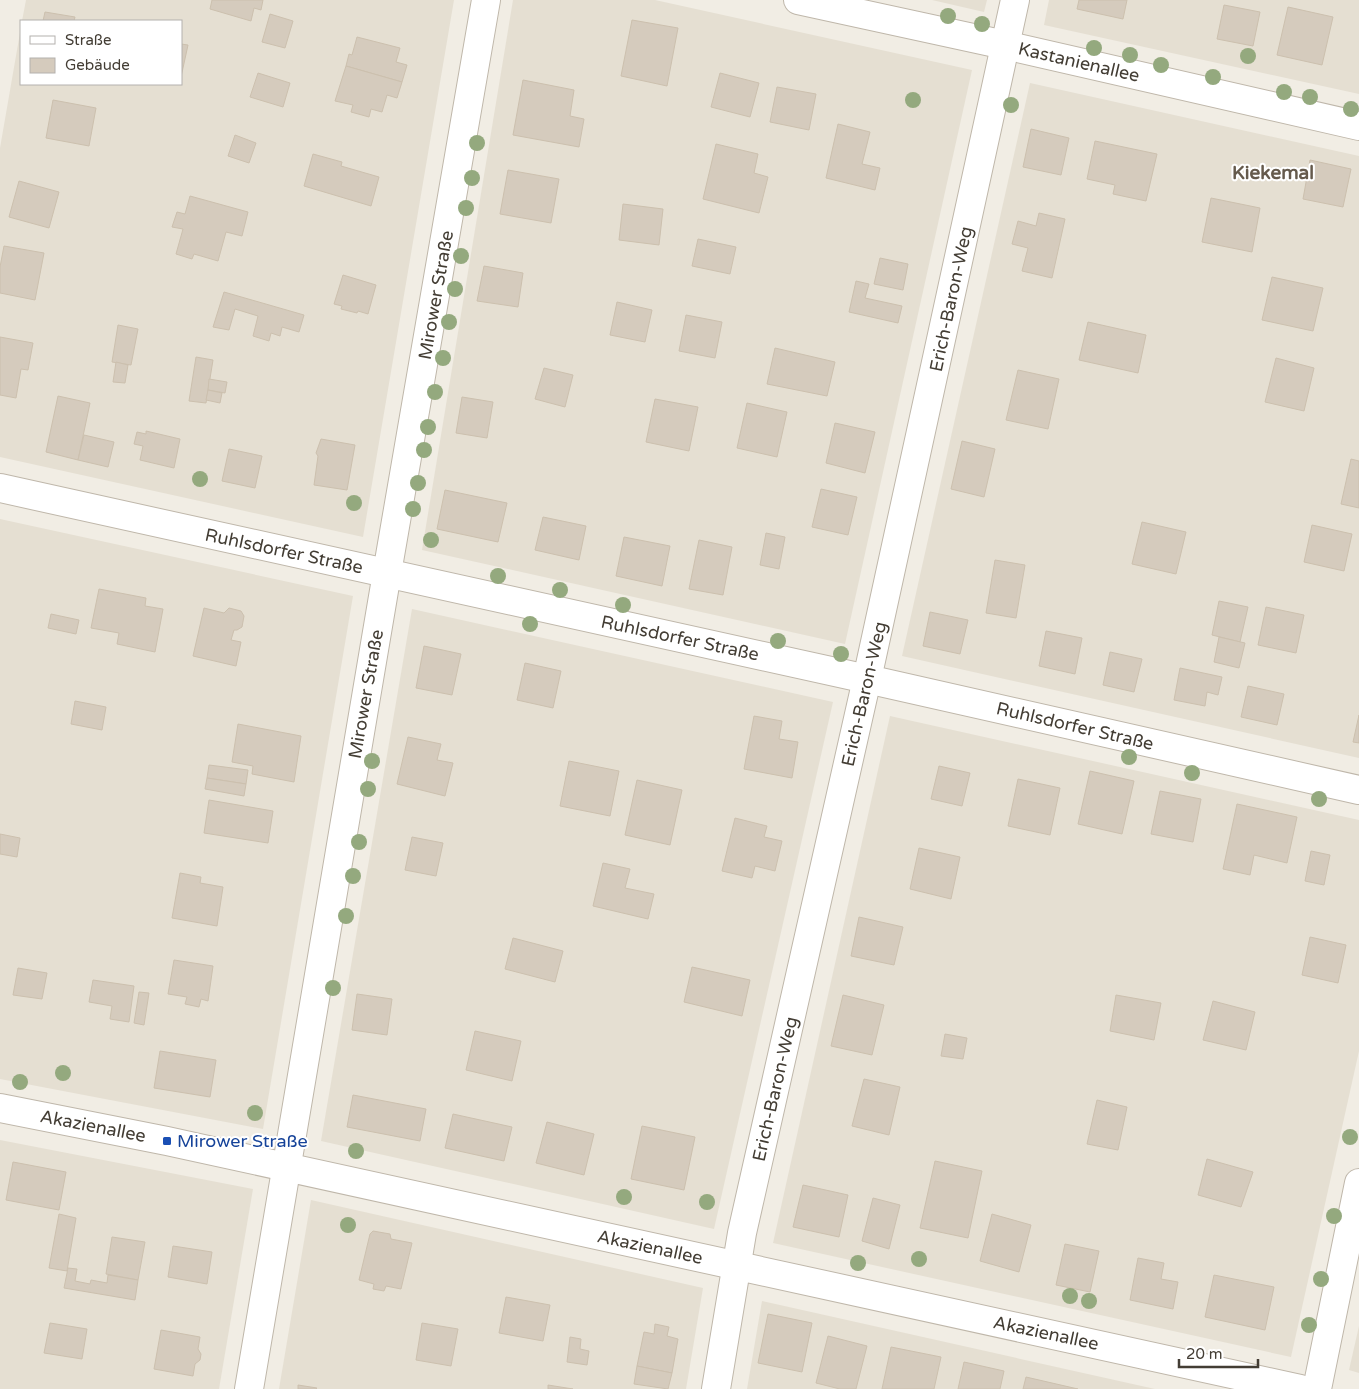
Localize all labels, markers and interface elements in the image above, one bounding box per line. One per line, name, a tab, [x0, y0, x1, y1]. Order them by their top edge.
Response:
legend	[20, 20, 182, 85]
text: Straße	[65, 31, 111, 49]
street label: Kastanienallee	[1016, 37, 1142, 87]
text: Gebäude	[65, 56, 130, 74]
district label: Kiekemal	[1232, 162, 1314, 184]
street label: Erich-Baron-Weg	[925, 224, 977, 374]
street label: Mirower Straße	[414, 229, 458, 361]
street label: Ruhlsdorfer Straße	[203, 524, 365, 578]
street label: Ruhlsdorfer Straße	[599, 611, 761, 665]
street label: Erich-Baron-Weg	[837, 619, 891, 769]
street label: Mirower Straße	[344, 628, 388, 760]
street label: Ruhlsdorfer Straße	[994, 697, 1156, 755]
street label: Erich-Baron-Weg	[748, 1014, 802, 1164]
street label: Akazienallee	[38, 1105, 148, 1147]
place label: Mirower Straße	[177, 1130, 308, 1152]
marker: Mirower Straße	[161, 1135, 173, 1147]
street label: Akazienallee	[595, 1225, 705, 1269]
street label: Akazienallee	[991, 1311, 1101, 1355]
scale bar	[1179, 1336, 1258, 1368]
text: 20 m	[1186, 1345, 1223, 1363]

